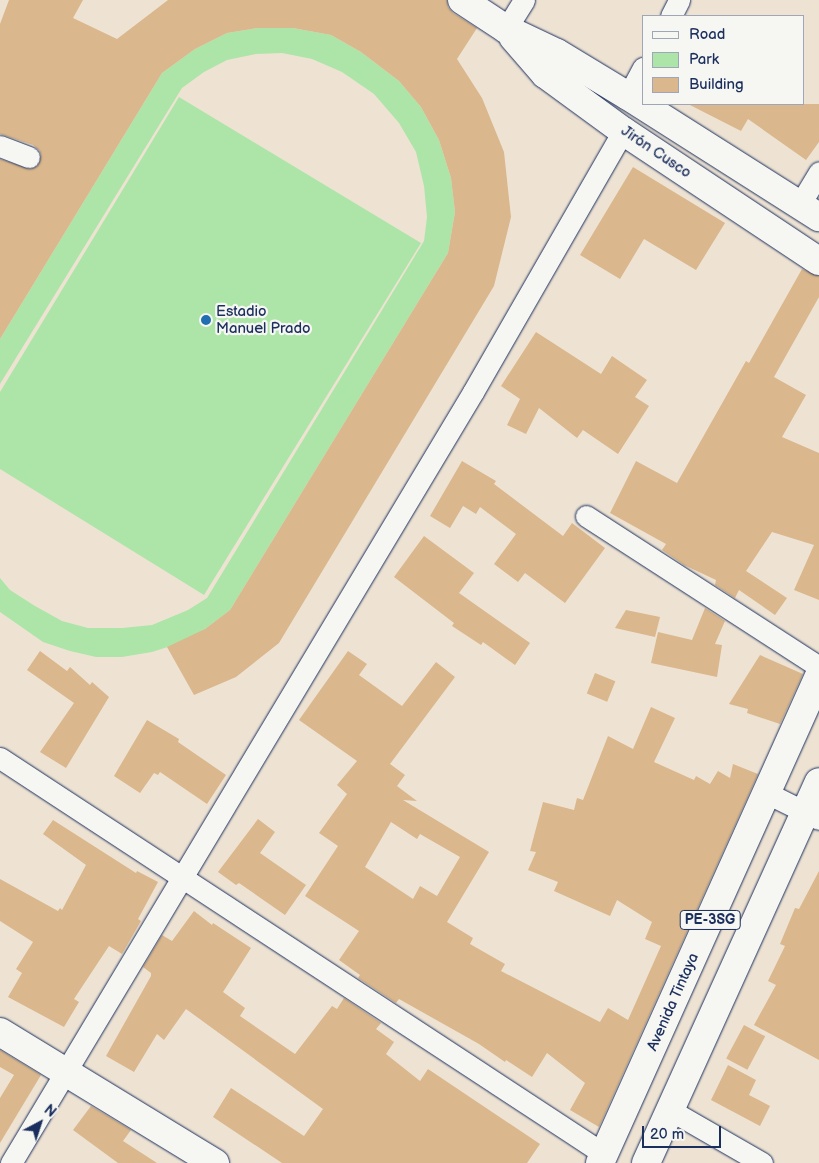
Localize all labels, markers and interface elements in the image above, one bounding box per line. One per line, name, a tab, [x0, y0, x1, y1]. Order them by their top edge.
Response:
legend	[642, 15, 804, 105]
text: Road	[689, 25, 725, 44]
text: Park	[689, 50, 719, 69]
text: Building	[689, 75, 744, 94]
street label: Jirón Cusco	[618, 122, 694, 182]
place label: Estadio Manuel Prado	[216, 302, 311, 337]
marker: Estadio Manuel Prado	[200, 314, 212, 326]
road number: PE-3SG	[679, 908, 741, 932]
street label: Avenida Tintaya	[643, 950, 703, 1054]
north arrow	[15, 1098, 65, 1148]
text: N	[40, 1101, 59, 1121]
scale bar	[644, 1116, 723, 1148]
text: 20 m	[650, 1125, 684, 1144]

